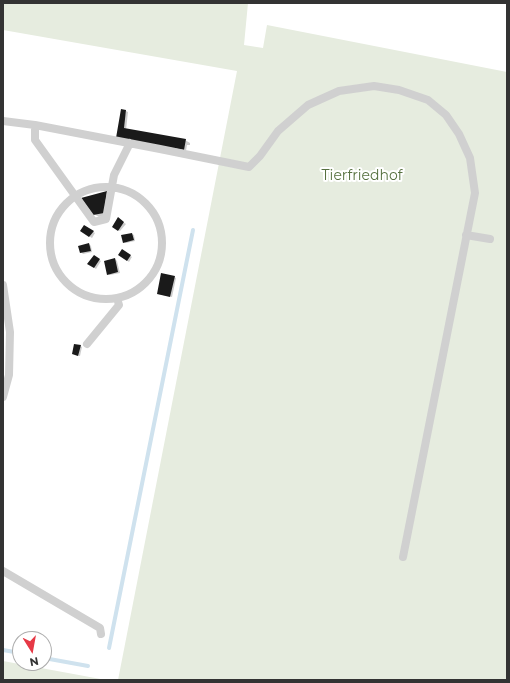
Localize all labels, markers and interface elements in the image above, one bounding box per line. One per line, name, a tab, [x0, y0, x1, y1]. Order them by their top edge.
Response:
park label: Tierfriedhof	[322, 168, 402, 184]
north arrow	[12, 631, 52, 671]
text: N	[28, 654, 40, 670]

